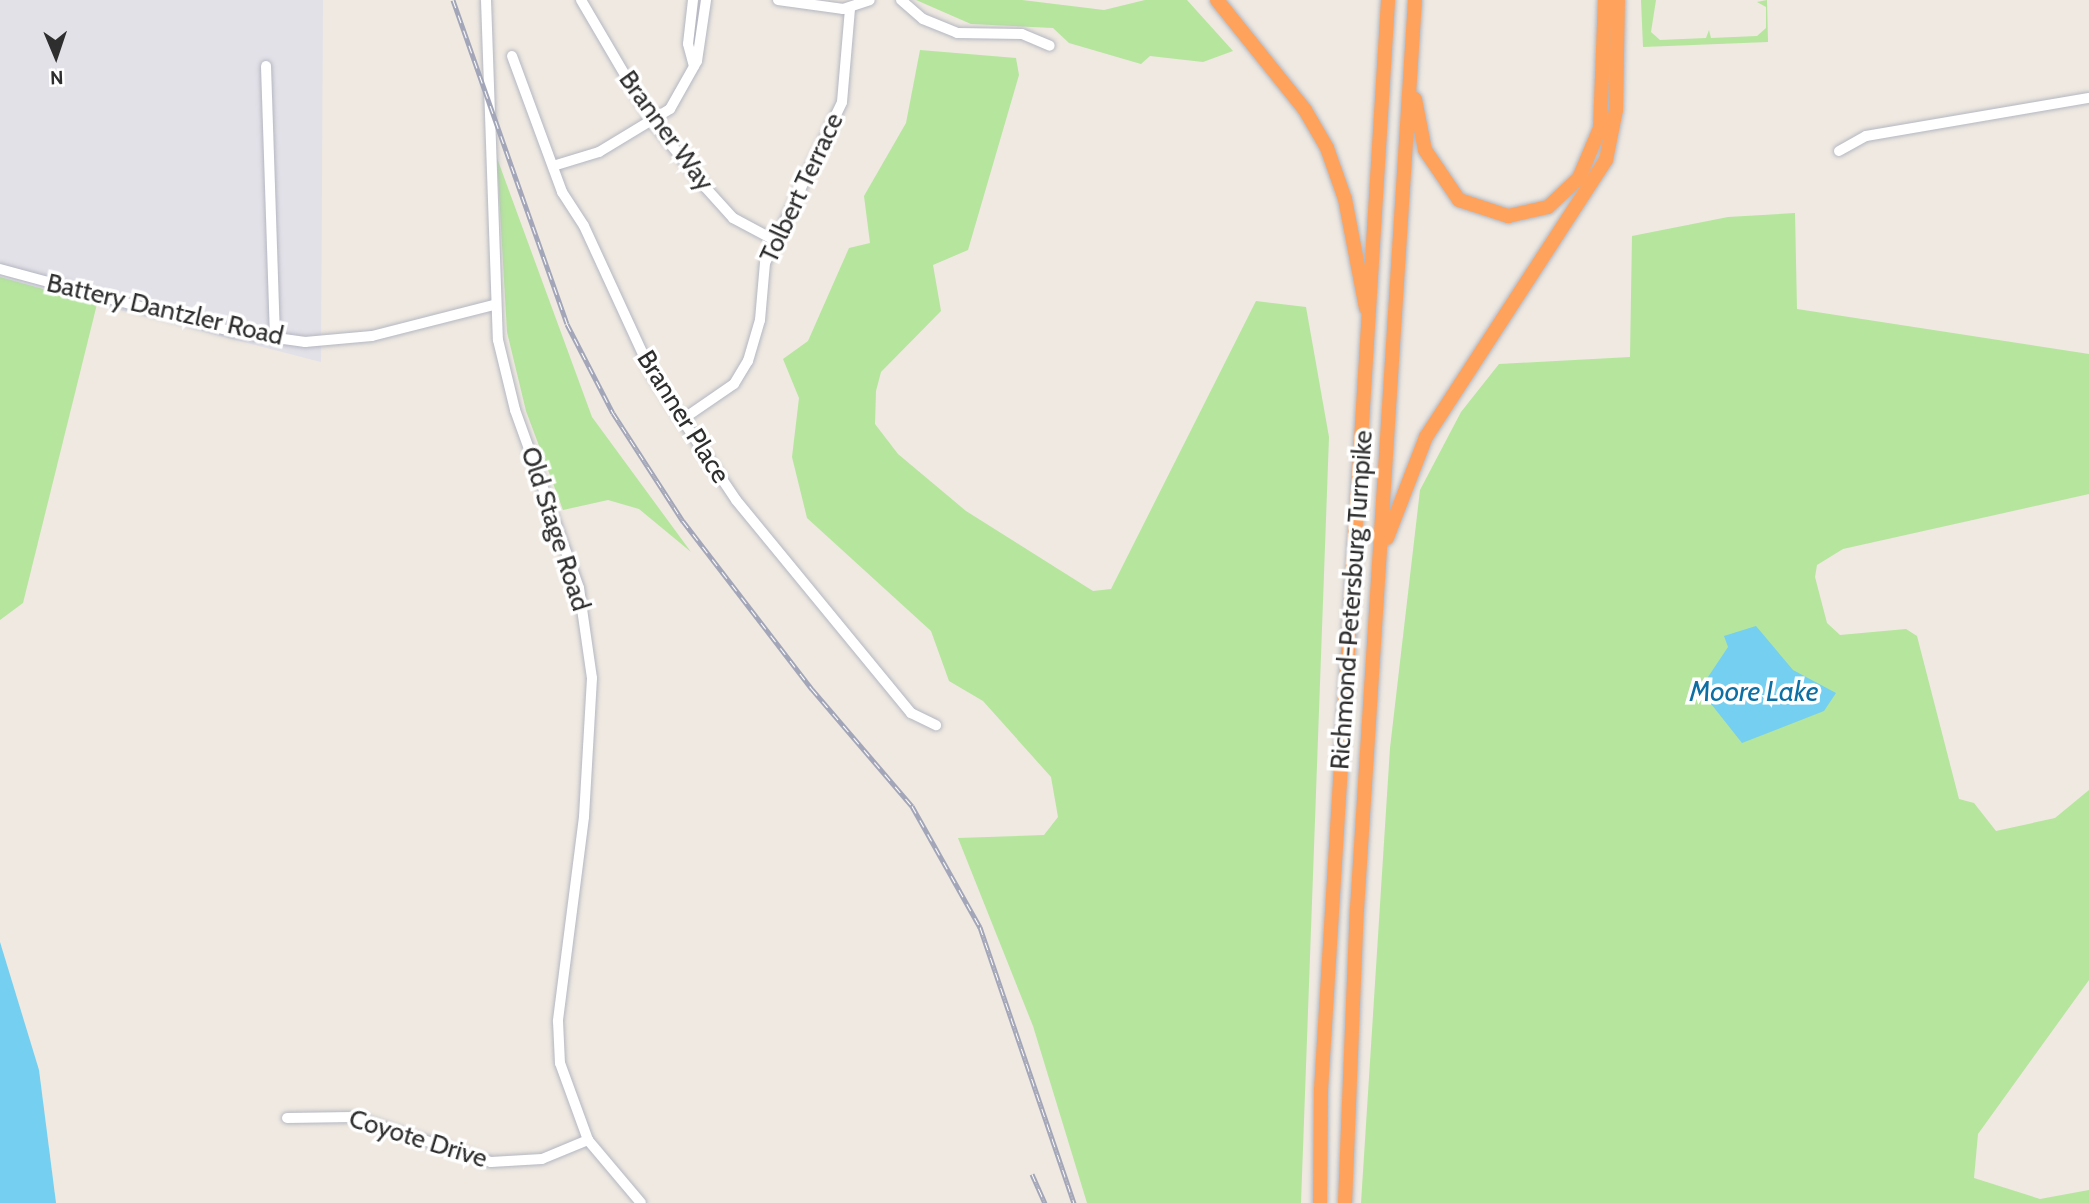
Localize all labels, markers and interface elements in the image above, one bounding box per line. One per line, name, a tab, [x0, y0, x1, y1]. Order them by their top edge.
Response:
north arrow	[21, 21, 91, 91]
street label: Branner Way	[612, 65, 720, 197]
text: N	[50, 66, 64, 89]
street label: Tolbert Terrace	[754, 108, 850, 268]
street label: Battery Dantzler Road	[44, 268, 286, 352]
street label: Branner Place	[630, 345, 736, 489]
street label: Richmond-Petersburg Turnpike	[1325, 429, 1379, 771]
street label: Old Stage Road	[514, 443, 596, 615]
water label: Moore Lake	[1690, 674, 1818, 708]
street label: Coyote Drive	[345, 1103, 491, 1175]

